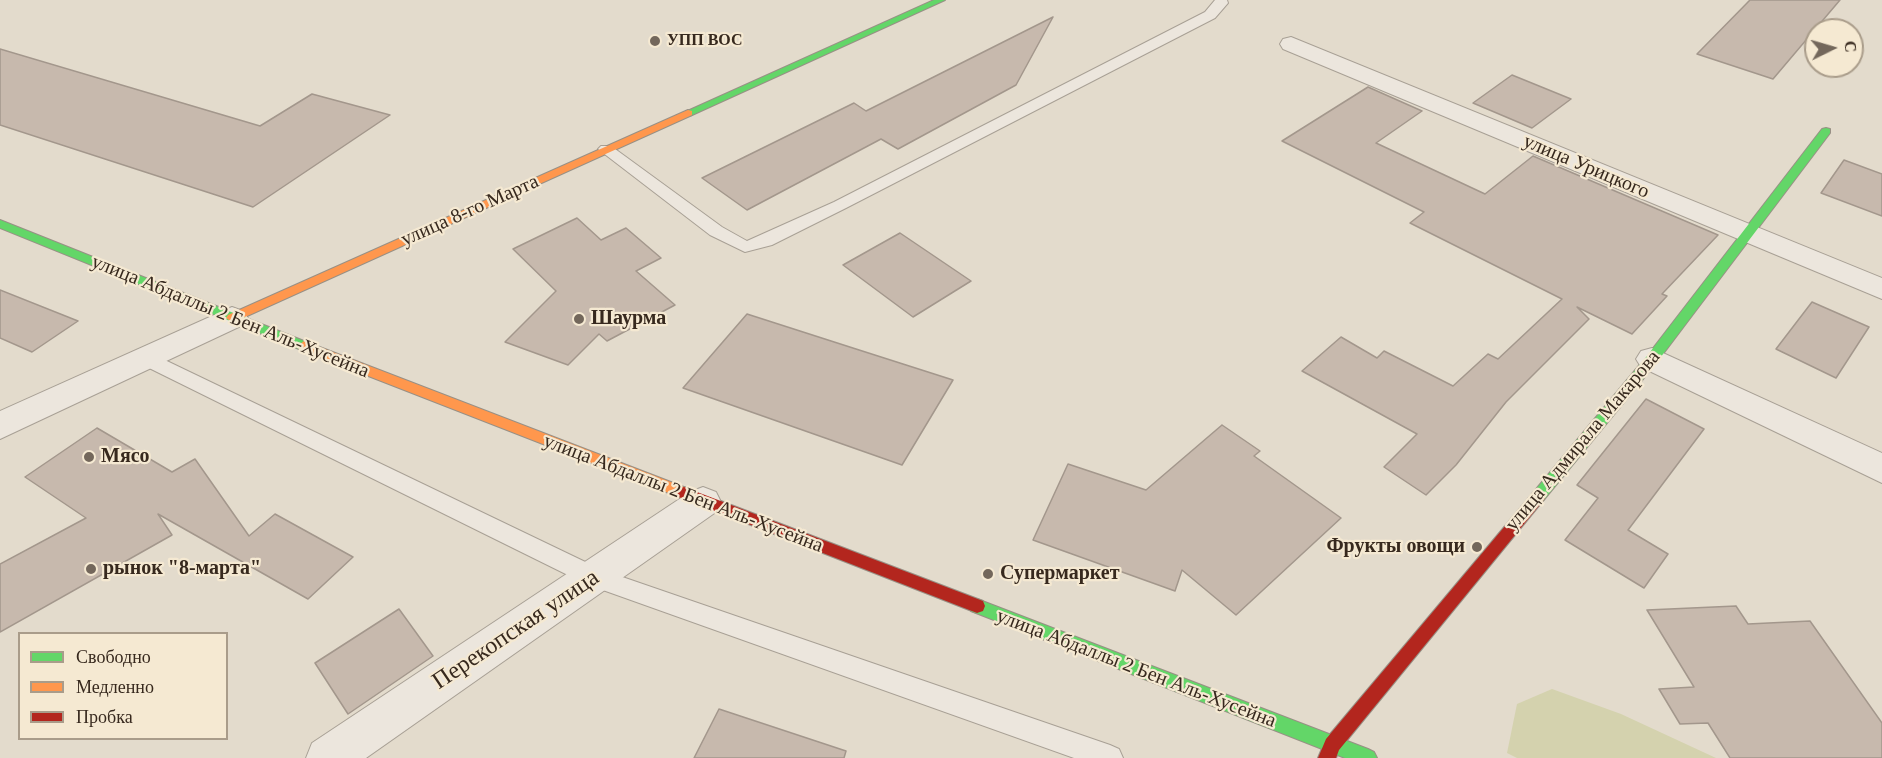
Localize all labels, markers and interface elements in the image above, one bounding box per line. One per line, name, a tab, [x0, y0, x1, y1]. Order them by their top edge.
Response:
north arrow	[1804, 18, 1864, 78]
place label: УПП ВОС	[667, 31, 742, 51]
marker: УПП ВОС	[648, 34, 662, 48]
text: С	[1841, 40, 1859, 53]
street label: улица Урицкого	[1519, 130, 1653, 204]
street label: улица 8-го Марта	[398, 170, 542, 252]
street label: улица Абдаллы 2 Бен Аль-Хусейна	[88, 250, 372, 384]
place label: Шаурма	[591, 307, 666, 331]
marker: Шаурма	[572, 312, 586, 326]
street label: улица Адмирала Макарова	[1500, 346, 1666, 536]
street label: улица Абдаллы 2 Бен Аль-Хусейна	[540, 430, 826, 558]
place label: Мясо	[101, 445, 150, 469]
marker: Мясо	[82, 450, 96, 464]
place label: Фрукты овощи	[1326, 535, 1465, 559]
marker: Фрукты овощи	[1470, 540, 1484, 554]
place label: рынок "8-марта"	[103, 557, 261, 581]
marker: рынок "8-марта"	[84, 562, 98, 576]
place label: Супермаркет	[1000, 562, 1120, 586]
street label: Перекопская улица	[427, 564, 605, 696]
marker: Супермаркет	[981, 567, 995, 581]
street label: улица Абдаллы 2 Бен Аль-Хусейна	[993, 605, 1279, 733]
legend	[18, 632, 228, 740]
text: Свободно	[76, 647, 151, 667]
text: Медленно	[76, 677, 154, 697]
text: Пробка	[76, 707, 133, 727]

